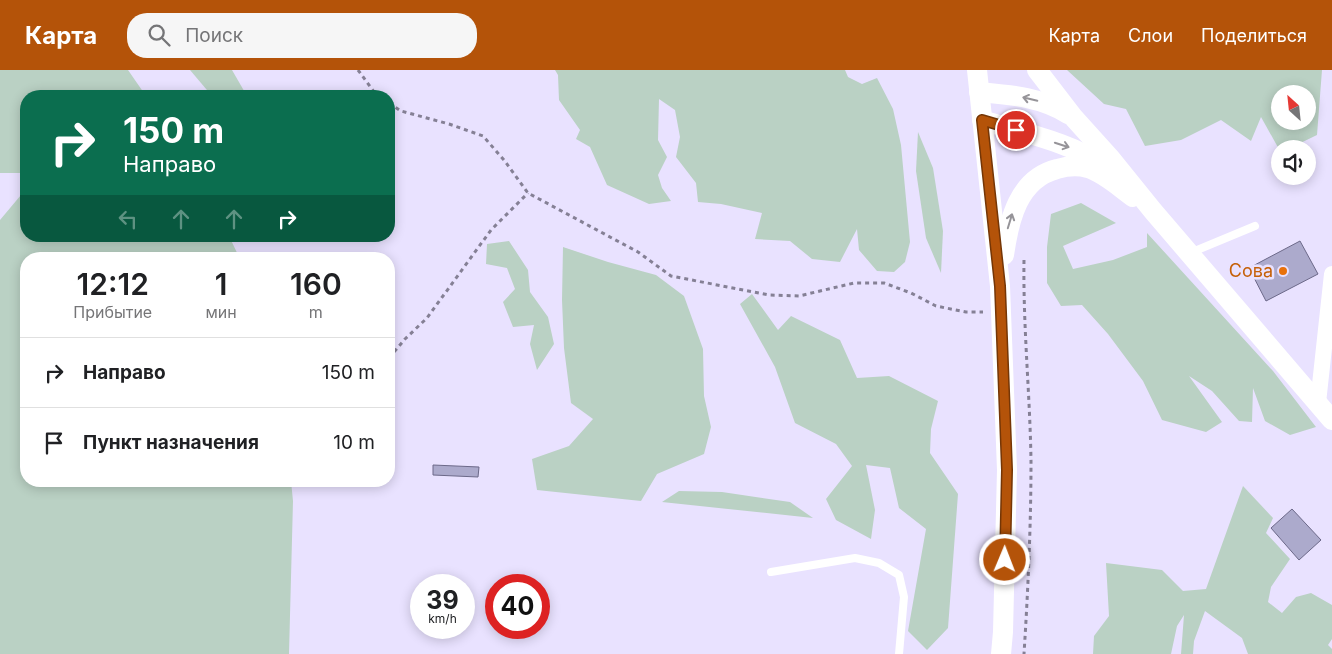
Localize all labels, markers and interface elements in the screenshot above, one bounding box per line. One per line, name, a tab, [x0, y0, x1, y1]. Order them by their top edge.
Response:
search box	[127, 13, 477, 58]
text: Карта	[25, 21, 97, 50]
icon: search	[145, 21, 173, 49]
text: Поиск	[185, 24, 243, 47]
text: Карта	[1048, 25, 1100, 46]
text: Слои	[1128, 25, 1173, 46]
text: Поделиться	[1201, 25, 1307, 46]
north arrow	[1271, 85, 1316, 130]
map controls	[1271, 85, 1316, 185]
one-way arrow	[1023, 94, 1039, 103]
text: 150 m	[123, 109, 224, 151]
pin	[995, 109, 1037, 151]
icon: right	[40, 110, 105, 175]
icon: arrive	[1002, 116, 1030, 144]
button: sound	[1271, 140, 1316, 185]
one-way arrow	[1054, 141, 1069, 150]
text: Направо	[123, 151, 216, 177]
icon: left	[114, 205, 142, 233]
icon: ahead	[167, 205, 195, 233]
icon: ahead	[220, 205, 248, 233]
icon: right	[273, 205, 301, 233]
one-way arrow	[1006, 213, 1016, 229]
place label: Сова	[1229, 260, 1273, 281]
marker: Сова	[1277, 265, 1289, 277]
text: 12:12	[77, 266, 149, 302]
text: 1	[215, 266, 227, 302]
text: 160	[290, 266, 342, 302]
text: Прибытие	[73, 302, 152, 322]
text: мин	[205, 302, 237, 322]
text: m	[309, 302, 323, 322]
icon: right	[40, 359, 68, 387]
text: Направо	[83, 361, 166, 384]
text: 150 m	[322, 361, 375, 384]
icon: arrive	[40, 429, 68, 457]
text: Пункт назначения	[83, 431, 259, 454]
text: 10 m	[333, 431, 375, 454]
position arrow	[978, 533, 1030, 585]
speed limit sign: 40	[485, 574, 550, 639]
text: 39	[426, 585, 459, 615]
text: km/h	[428, 611, 457, 626]

